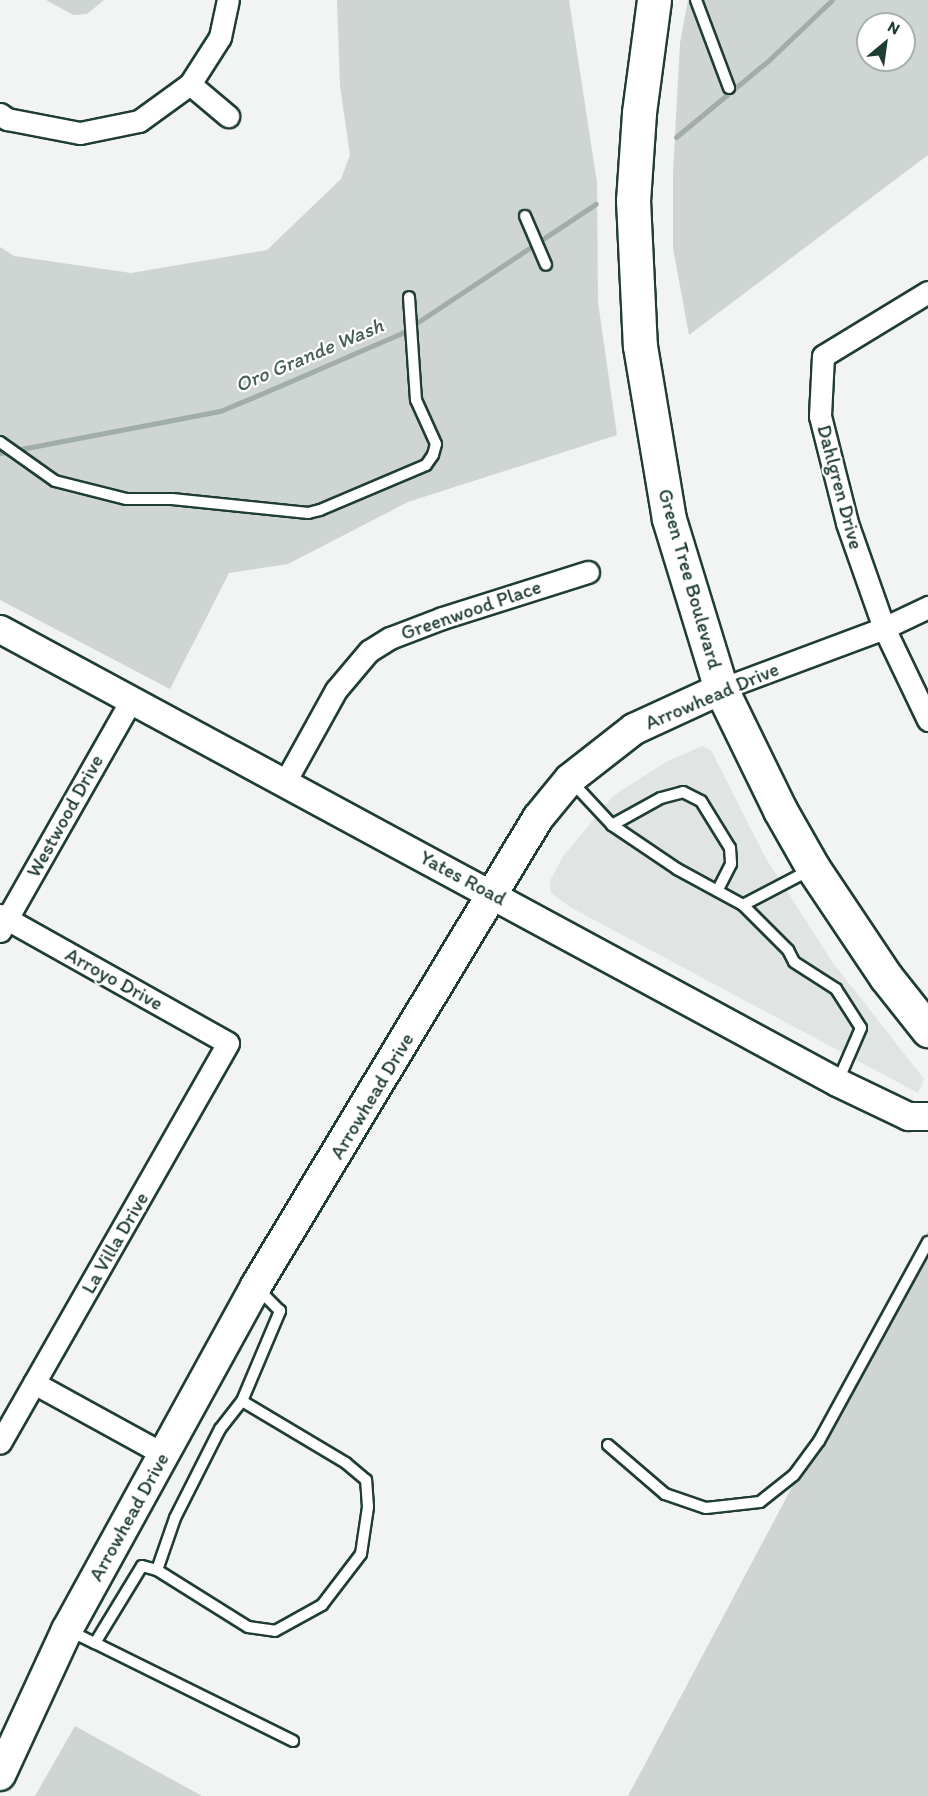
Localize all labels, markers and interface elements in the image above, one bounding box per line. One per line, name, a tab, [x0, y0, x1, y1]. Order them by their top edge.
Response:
north arrow	[856, 12, 916, 72]
text: N	[885, 17, 903, 38]
water label: Oro Grande Wash	[231, 312, 387, 398]
street label: Dahlgren Drive	[812, 422, 868, 552]
street label: Green Tree Boulevard	[653, 487, 727, 671]
street label: Greenwood Place	[398, 575, 544, 645]
street label: Arrowhead Drive	[641, 657, 783, 735]
street label: Westwood Drive	[21, 750, 109, 882]
street label: Yates Road	[416, 845, 510, 911]
street label: Arroyo Drive	[61, 942, 167, 1016]
street label: Arrowhead Drive	[325, 1029, 419, 1163]
street label: La Villa Drive	[76, 1188, 154, 1298]
street label: Arrowhead Drive	[84, 1449, 174, 1585]

